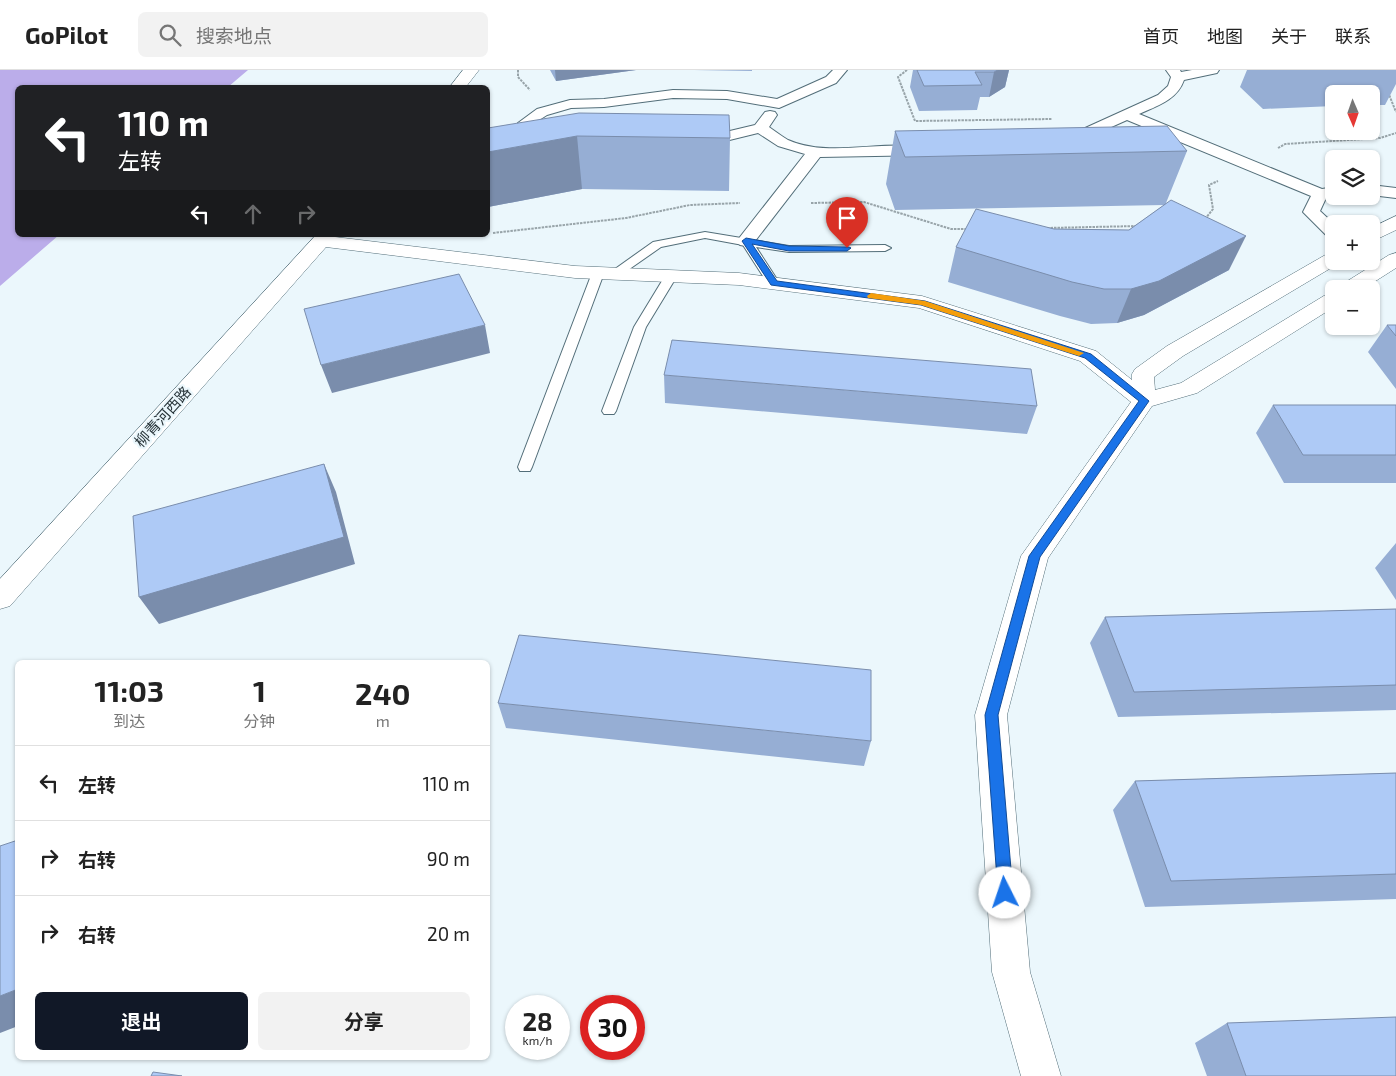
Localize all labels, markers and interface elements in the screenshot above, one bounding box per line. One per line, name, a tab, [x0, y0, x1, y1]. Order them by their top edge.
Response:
search box	[138, 12, 488, 57]
text: GoPilot	[25, 20, 108, 49]
icon: search	[156, 21, 184, 49]
text: 搜索地点	[196, 24, 272, 47]
text: 首页	[1143, 25, 1179, 47]
text: 地图	[1207, 25, 1243, 47]
text: 关于	[1271, 25, 1307, 47]
text: 联系	[1335, 25, 1371, 47]
north arrow	[1325, 85, 1380, 140]
map controls	[1325, 85, 1380, 335]
text: 110 m	[118, 101, 209, 143]
icon: left	[35, 105, 100, 170]
text: 左转	[118, 147, 162, 173]
button: layers	[1325, 150, 1380, 205]
pin	[826, 197, 868, 248]
icon: left	[186, 200, 214, 228]
icon: ahead	[239, 200, 267, 228]
icon: right	[292, 200, 320, 228]
icon: arrive	[833, 204, 861, 232]
button: +	[1325, 215, 1380, 270]
button: −	[1325, 280, 1380, 335]
street label: 柳青河西路	[130, 382, 194, 450]
text: 11:03	[94, 672, 164, 708]
text: 1	[253, 672, 266, 708]
text: 240	[355, 675, 410, 711]
text: 到达	[113, 711, 145, 730]
text: 分钟	[244, 711, 276, 730]
text: m	[376, 711, 390, 730]
icon: left	[35, 769, 63, 797]
text: 110 m	[423, 772, 470, 795]
text: 左转	[78, 773, 116, 796]
icon: right	[35, 844, 63, 872]
text: 90 m	[427, 847, 470, 870]
text: 右转	[78, 848, 116, 871]
position arrow	[978, 866, 1030, 918]
icon: right	[35, 919, 63, 947]
text: 20 m	[427, 922, 470, 945]
text: 右转	[78, 923, 116, 946]
button: 退出	[35, 992, 248, 1050]
button: 分享	[258, 992, 470, 1050]
speed limit sign: 30	[580, 995, 645, 1060]
text: 28	[522, 1006, 553, 1036]
text: km/h	[523, 1033, 552, 1047]

